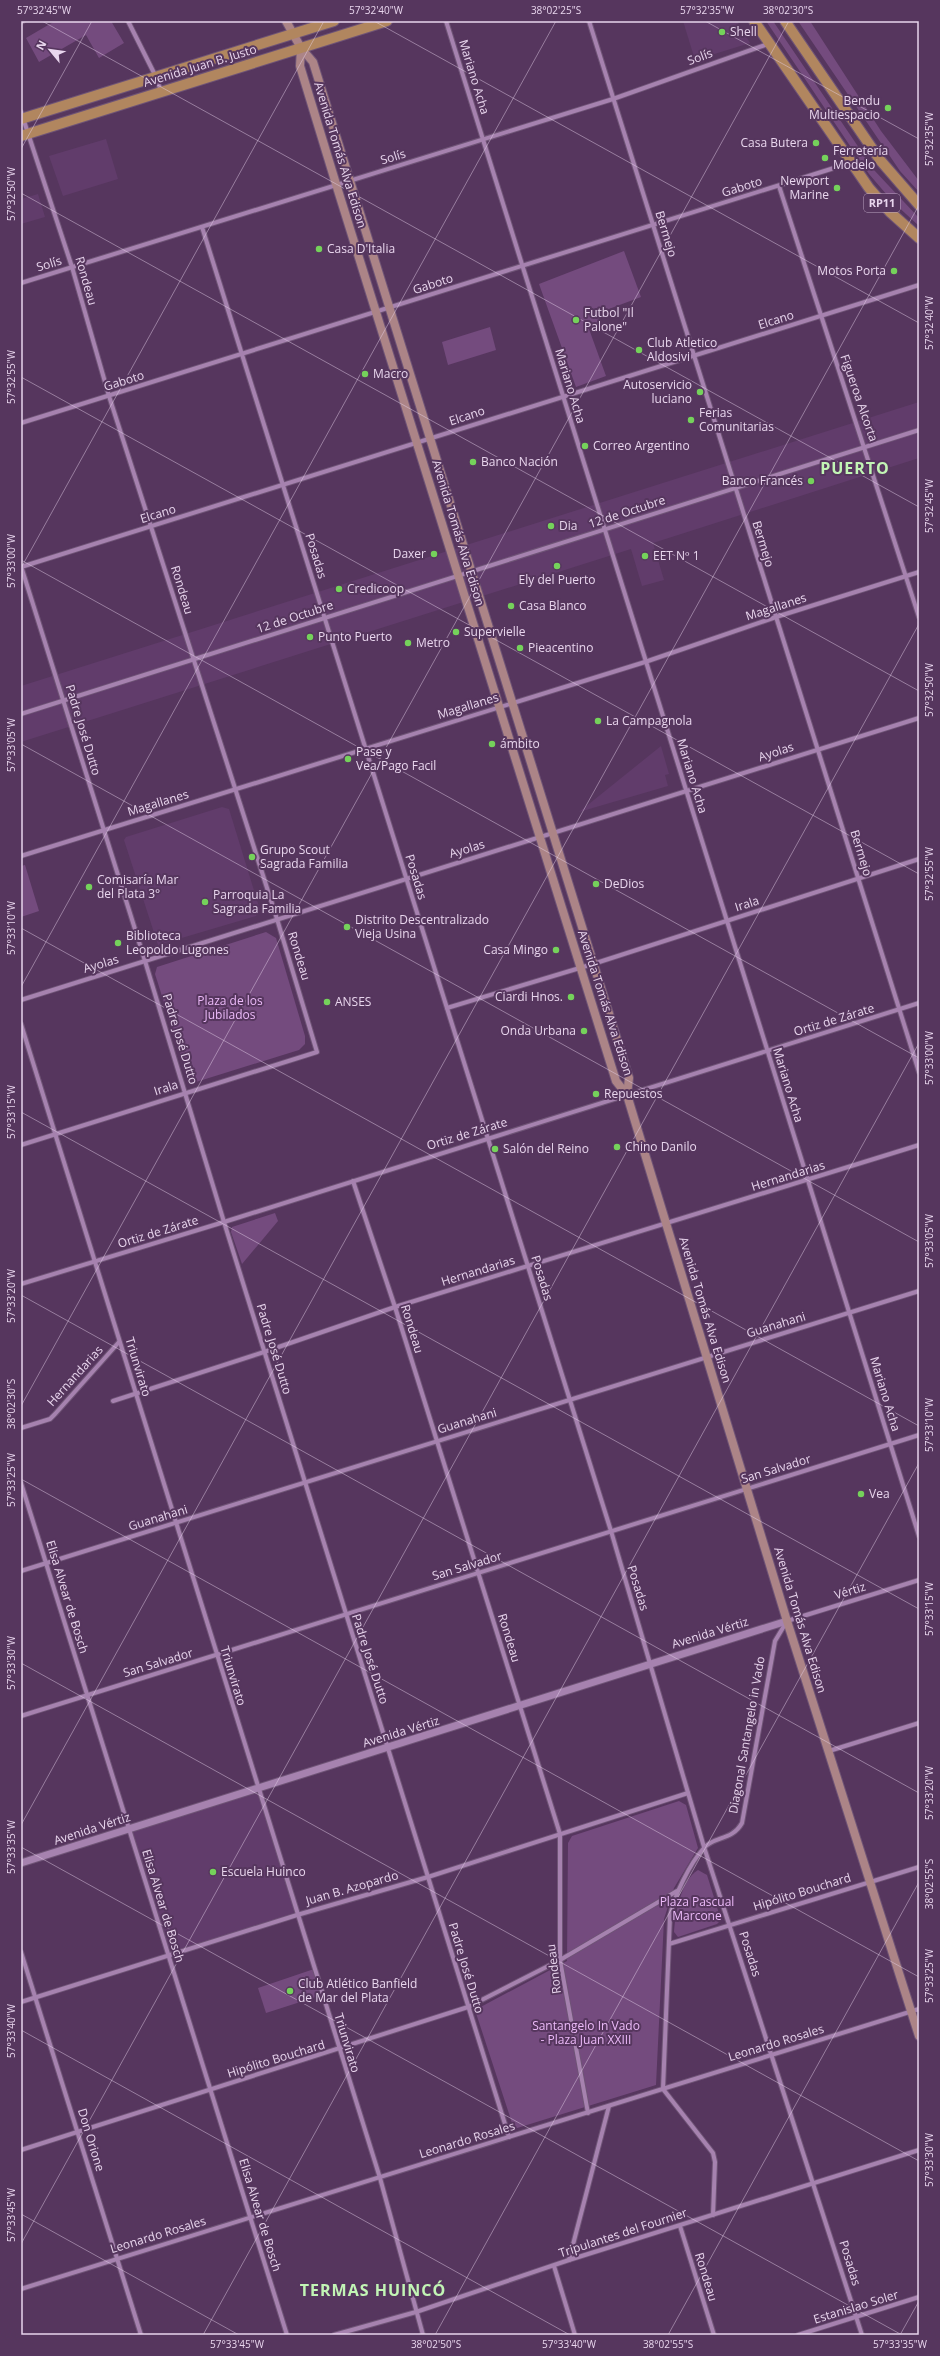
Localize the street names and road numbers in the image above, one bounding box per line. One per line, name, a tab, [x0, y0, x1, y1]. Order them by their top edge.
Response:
street label: Mariano Acha	[455, 37, 494, 116]
street label: Avenida Juan B. Justo	[141, 40, 258, 91]
street label: Solís	[685, 44, 715, 69]
street label: Avenida Tomás Alva Edison	[310, 80, 371, 230]
street label: Solís	[378, 145, 408, 168]
street label: Gaboto	[720, 172, 764, 201]
road number: RP11	[864, 194, 900, 212]
street label: Bermejo	[651, 209, 682, 259]
street label: Solís	[34, 252, 64, 275]
street label: Rondeau	[71, 254, 102, 307]
street label: Gaboto	[411, 269, 455, 298]
street label: Elcano	[756, 306, 796, 333]
street label: Mariano Acha	[551, 346, 590, 425]
street label: Figueroa Alcorta	[837, 352, 882, 444]
street label: Gaboto	[102, 366, 146, 395]
street label: Elcano	[447, 402, 487, 429]
street label: Avenida Tomás Alva Edison	[428, 458, 489, 608]
street label: 12 de Octubre	[586, 491, 668, 532]
street label: Elcano	[138, 500, 178, 527]
street label: Bermejo	[748, 519, 779, 569]
street label: Posadas	[302, 531, 331, 581]
street label: Rondeau	[167, 563, 198, 616]
street label: Magallanes	[743, 589, 809, 624]
street label: 12 de Octubre	[254, 596, 336, 637]
street label: Padre José Dutto	[62, 682, 105, 777]
street label: Magallanes	[435, 688, 501, 723]
street label: Mariano Acha	[673, 736, 712, 815]
street label: Ayolas	[756, 738, 796, 765]
street label: Magallanes	[125, 785, 191, 820]
street label: Bermejo	[846, 828, 877, 878]
street label: Ayolas	[447, 835, 487, 862]
street label: Posadas	[402, 852, 431, 902]
street label: Irala	[733, 892, 761, 915]
street label: Avenida Tomás Alva Edison	[574, 928, 637, 1078]
street label: Rondeau	[284, 929, 315, 982]
street label: Ayolas	[81, 950, 121, 977]
street label: Padre José Dutto	[159, 991, 202, 1086]
street label: Ortiz de Zárate	[791, 999, 877, 1040]
street label: Mariano Acha	[769, 1045, 808, 1124]
street label: Irala	[152, 1076, 180, 1099]
street label: Ortiz de Zárate	[424, 1113, 510, 1154]
street label: Hernandarias	[749, 1156, 827, 1195]
street label: Ortiz de Zárate	[115, 1211, 201, 1252]
street label: Avenida Tomás Alva Edison	[675, 1235, 736, 1385]
street label: Hernandarias	[439, 1251, 517, 1290]
street label: Posadas	[528, 1253, 557, 1303]
street label: Padre José Dutto	[253, 1301, 296, 1396]
street label: Rondeau	[397, 1302, 428, 1355]
street label: Guanahani	[744, 1307, 808, 1342]
street label: Triunvirato	[121, 1335, 156, 1399]
street label: Hernandarias	[43, 1341, 107, 1410]
street label: Mariano Acha	[866, 1354, 905, 1433]
street label: Guanahani	[435, 1403, 499, 1438]
street label: San Salvador	[739, 1450, 813, 1487]
street label: Guanahani	[126, 1500, 190, 1535]
street label: Elisa Alvear de Bosch	[42, 1538, 93, 1655]
street label: Avenida Tomás Alva Edison	[770, 1545, 831, 1695]
street label: San Salvador	[430, 1547, 504, 1584]
street label: Posadas	[624, 1563, 653, 1613]
street label: Vértiz	[832, 1578, 868, 1603]
street label: Rondeau	[494, 1611, 525, 1664]
street label: Padre José Dutto	[348, 1612, 393, 1706]
street label: Avenida Vértiz	[669, 1613, 751, 1652]
street label: San Salvador	[121, 1644, 195, 1681]
street label: Triunvirato	[216, 1644, 251, 1708]
street label: Diagonal Santangelo in Vado	[724, 1655, 769, 1815]
street label: Avenida Vértiz	[360, 1712, 442, 1751]
street label: Avenida Vértiz	[51, 1808, 133, 1849]
street label: Elisa Alvear de Bosch	[138, 1847, 189, 1964]
street label: Juan B. Azopardo	[303, 1866, 400, 1909]
street label: Hipólito Bouchard	[751, 1869, 853, 1914]
street label: Padre José Dutto	[445, 1920, 488, 2015]
street label: Posadas	[735, 1929, 766, 1979]
street label: Rondeau	[542, 1943, 565, 1995]
street label: Triunvirato	[330, 2011, 365, 2075]
street label: Leonardo Rosales	[726, 2020, 826, 2065]
street label: Hipólito Bouchard	[225, 2036, 327, 2081]
street label: Don Orione	[74, 2106, 109, 2174]
street label: Leonardo Rosales	[417, 2117, 517, 2162]
street label: Elisa Alvear de Bosch	[235, 2156, 286, 2273]
street label: Tripulantes del Fournier	[556, 2204, 689, 2261]
street label: Leonardo Rosales	[108, 2212, 208, 2257]
street label: Posadas	[836, 2238, 865, 2288]
street label: Rondeau	[691, 2250, 722, 2303]
street label: Estanislao Soler	[811, 2286, 900, 2328]

